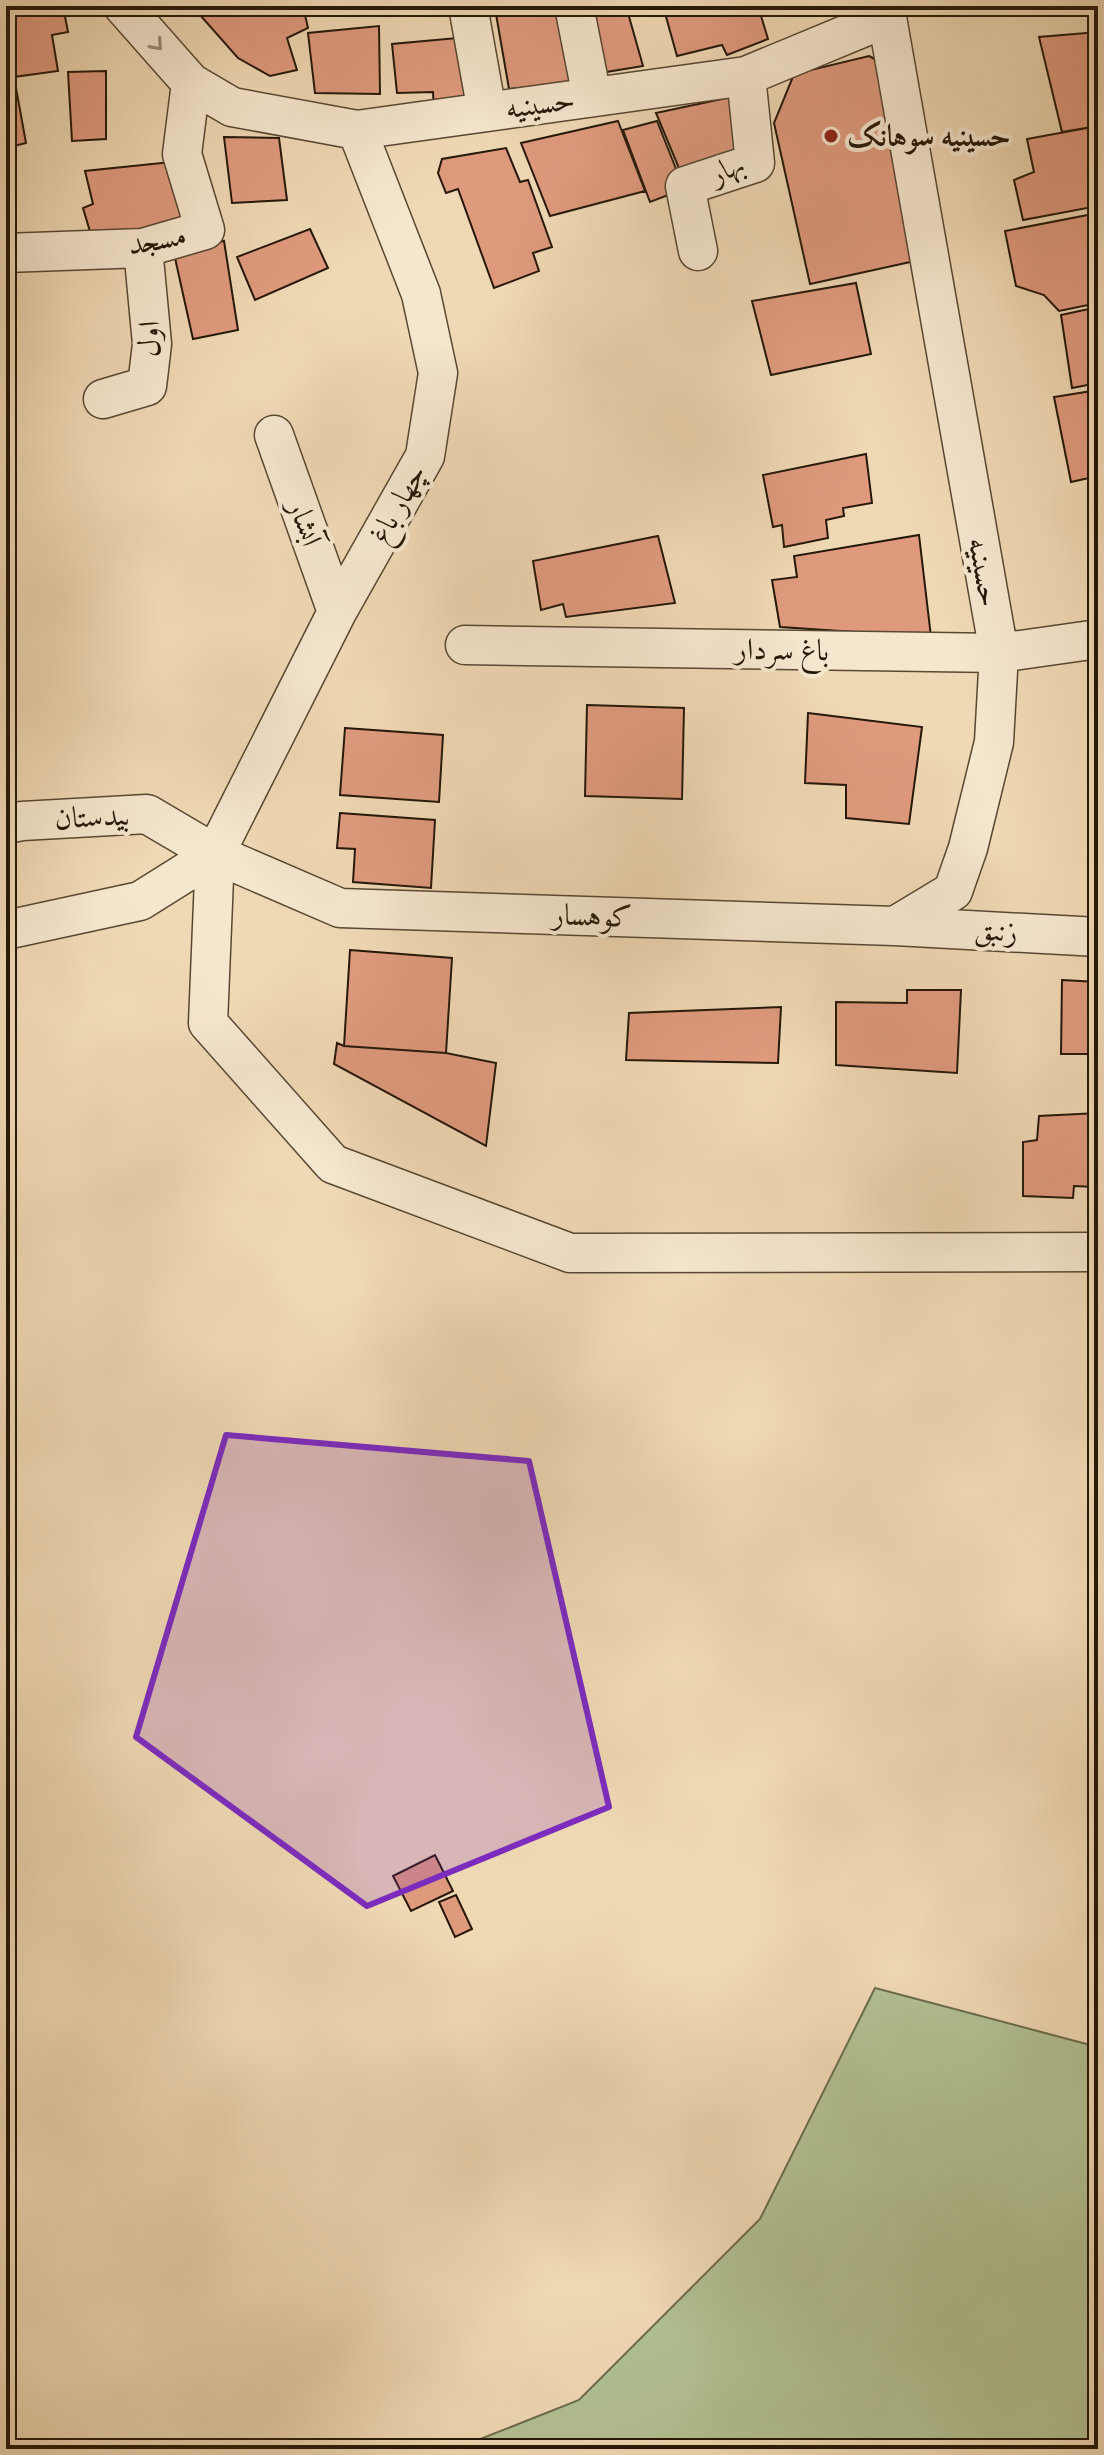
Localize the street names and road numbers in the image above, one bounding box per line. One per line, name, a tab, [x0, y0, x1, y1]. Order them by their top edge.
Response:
street label: حسینیه	[503, 82, 577, 126]
street label: بهار	[701, 146, 751, 194]
street label: مسجد	[125, 217, 189, 263]
street label: اول	[132, 321, 167, 357]
street label: چهار باغ	[362, 458, 440, 553]
street label: آبشار	[280, 492, 332, 554]
street label: حسینیه	[961, 534, 1007, 610]
street label: باغ سردار	[732, 632, 829, 675]
street label: بیدستان	[54, 798, 130, 836]
street label: کوهسار	[549, 897, 632, 936]
street label: زنبق	[973, 912, 1019, 950]

